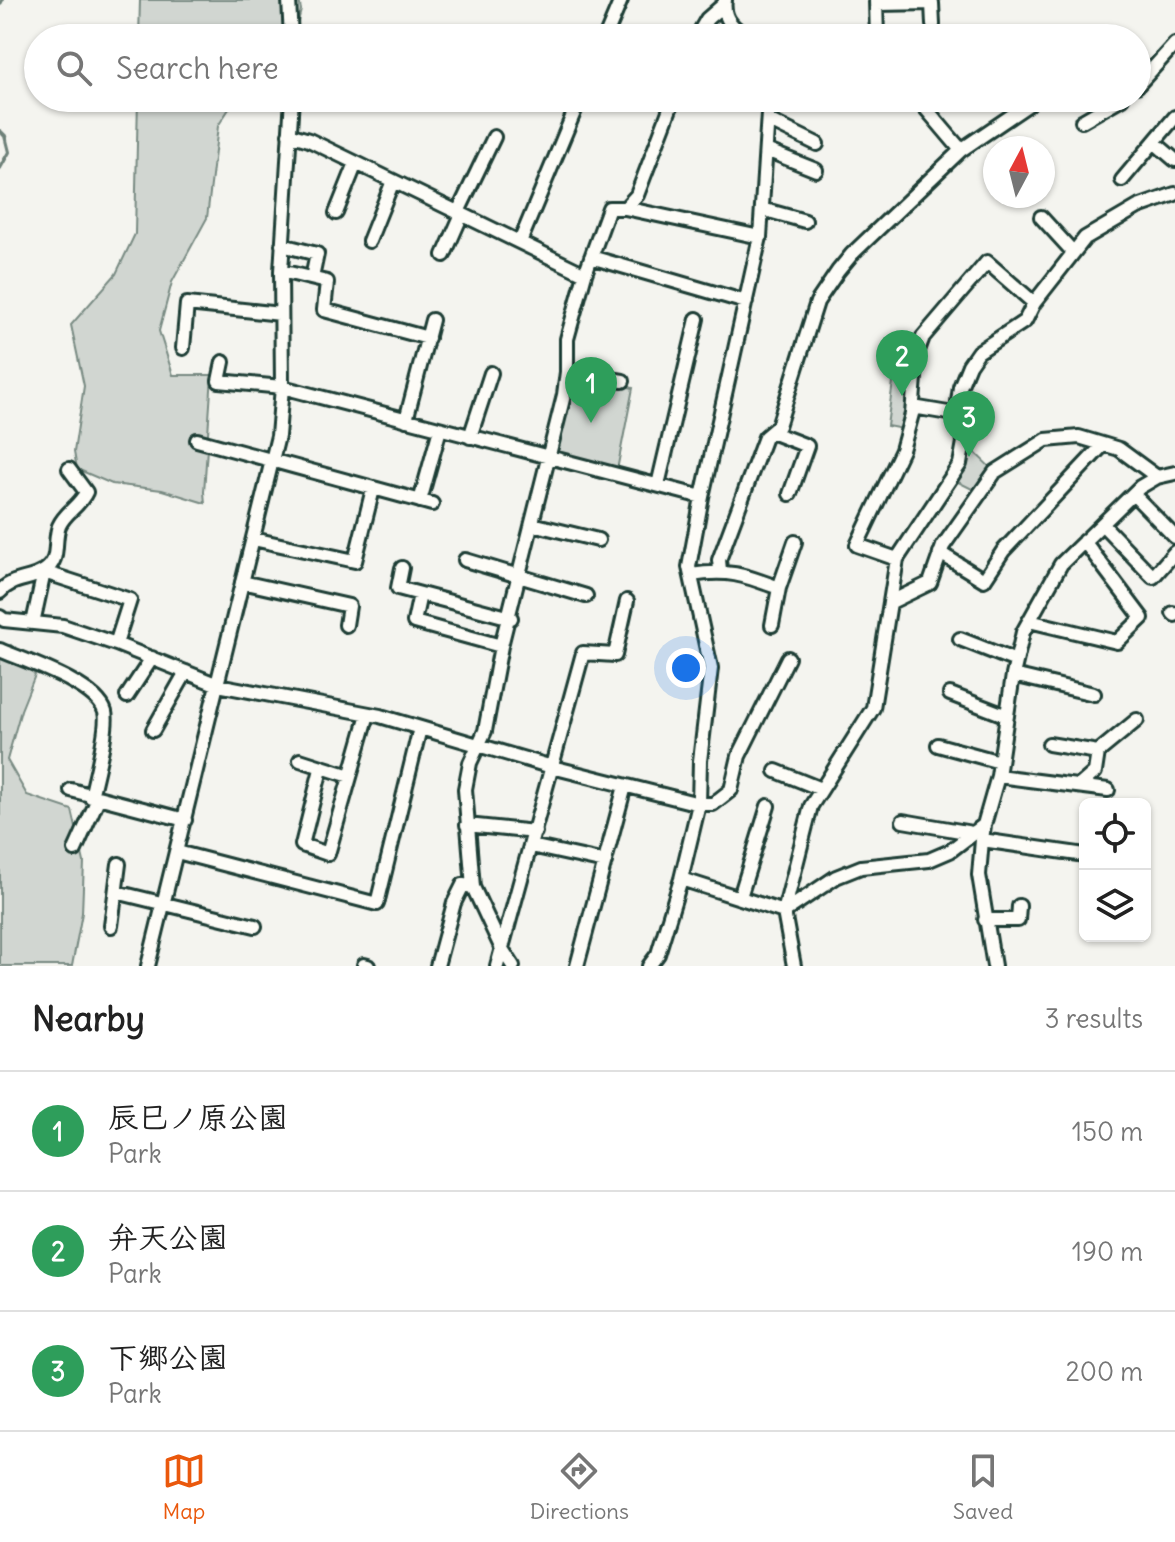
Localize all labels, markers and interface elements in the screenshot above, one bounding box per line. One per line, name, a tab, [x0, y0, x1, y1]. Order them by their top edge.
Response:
search box	[24, 24, 1151, 112]
icon: search	[52, 46, 96, 90]
text: Search here	[116, 49, 279, 87]
north arrow	[983, 136, 1055, 208]
pin: 2	[876, 330, 928, 396]
pin: 1	[565, 357, 617, 423]
pin: 3	[943, 391, 995, 457]
your location	[666, 648, 706, 688]
map controls	[1079, 798, 1151, 942]
button: locate	[1079, 798, 1151, 870]
button: layers	[1079, 870, 1151, 942]
text: Nearby	[32, 997, 145, 1040]
text: 3 results	[1045, 1002, 1143, 1035]
text: 辰巳ノ原公園	[108, 1098, 288, 1136]
text: 1	[53, 1115, 63, 1148]
text: 150 m	[1072, 1115, 1143, 1148]
text: Park	[108, 1137, 162, 1170]
text: 弁天公園	[108, 1218, 228, 1256]
text: 2	[51, 1235, 65, 1268]
text: 190 m	[1072, 1235, 1143, 1268]
text: Park	[108, 1257, 162, 1290]
text: 下郷公園	[108, 1338, 228, 1376]
text: 3	[51, 1355, 65, 1388]
text: 200 m	[1066, 1355, 1143, 1388]
text: Park	[108, 1377, 162, 1410]
tab: Map	[162, 1449, 206, 1525]
tab: Directions	[530, 1449, 629, 1525]
tab: Saved	[953, 1449, 1013, 1525]

